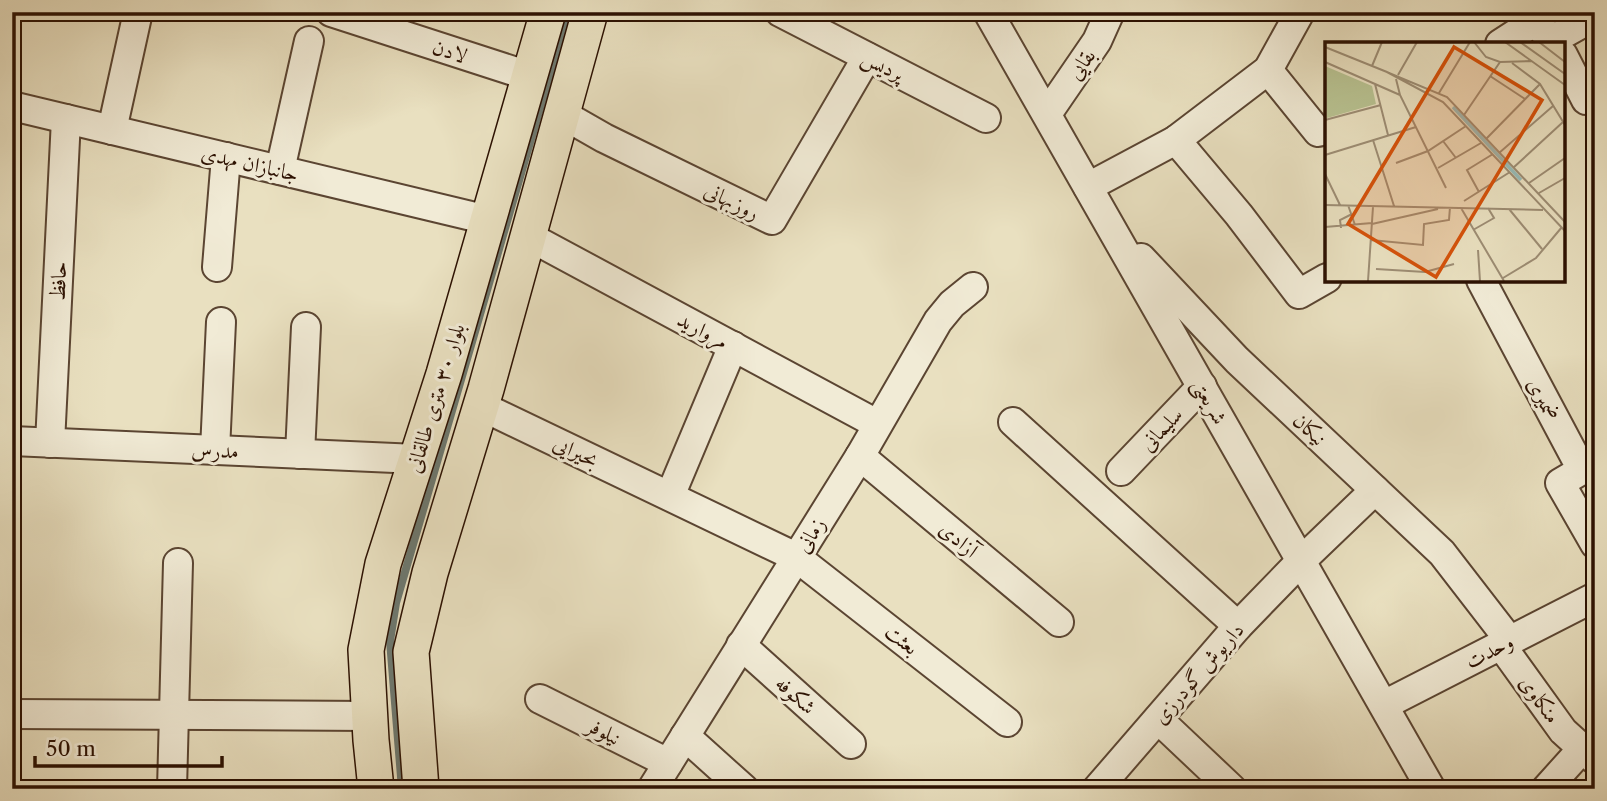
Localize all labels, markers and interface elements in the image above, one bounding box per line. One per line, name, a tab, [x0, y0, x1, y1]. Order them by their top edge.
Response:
street label: لادن	[430, 34, 470, 68]
inset map	[1325, 42, 1565, 282]
street label: پردیس	[857, 44, 910, 89]
street label: بقایی	[1062, 44, 1102, 85]
street label: جانبازان مهدی	[198, 140, 301, 188]
street label: روزبهانی	[699, 177, 764, 227]
street label: حافظ	[44, 261, 72, 301]
street label: مروارید	[672, 306, 733, 356]
street label: بلوار ۳۰ متری طالقانی	[400, 320, 471, 476]
street label: ضمیری	[1522, 373, 1566, 425]
street label: شریعتی	[1184, 374, 1233, 430]
street label: سلیمانی	[1134, 402, 1188, 456]
street label: نیکان	[1288, 407, 1332, 451]
street label: بحیرایی	[549, 430, 603, 474]
street label: مدرس	[191, 437, 239, 463]
street label: زمانی	[790, 513, 830, 557]
street label: آزادی	[934, 516, 985, 564]
street label: داریوش گودرزی	[1147, 617, 1250, 729]
street label: بعثت	[880, 618, 924, 661]
street label: وحدت	[1461, 628, 1517, 674]
street label: شکوفه	[770, 670, 821, 720]
street label: منکاوی	[1514, 670, 1566, 728]
street label: نیلوفر	[581, 711, 625, 751]
scale bar	[35, 724, 222, 768]
text: 50 m	[46, 736, 96, 761]

